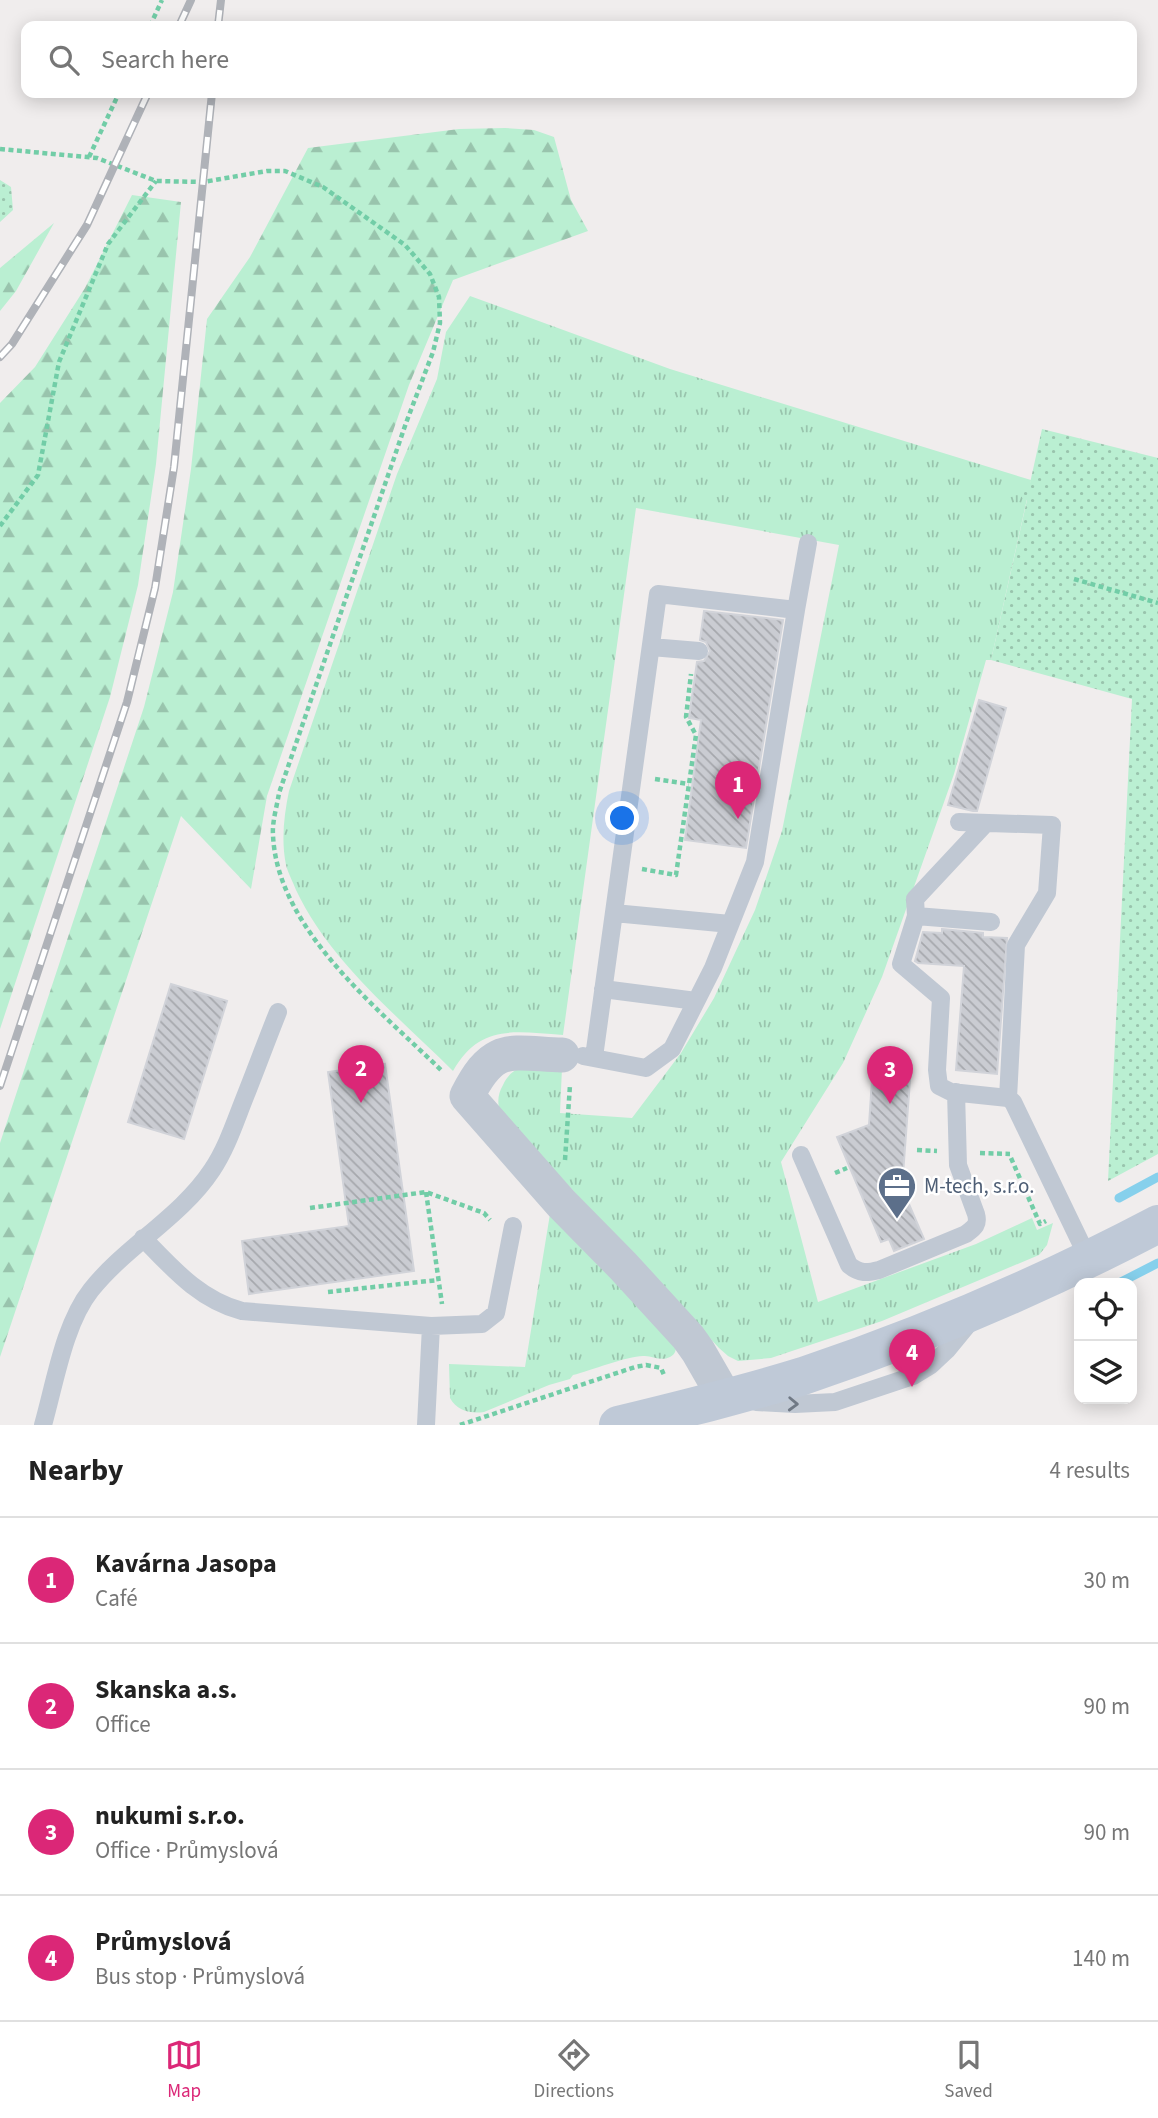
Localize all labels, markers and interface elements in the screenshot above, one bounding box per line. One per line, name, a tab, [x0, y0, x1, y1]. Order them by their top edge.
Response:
search box	[21, 21, 1137, 98]
icon: search	[45, 41, 83, 79]
text: Search here	[101, 41, 229, 78]
pin: 1	[715, 761, 761, 819]
your location	[605, 801, 639, 835]
pin: 2	[338, 1045, 384, 1103]
pin: 3	[867, 1046, 913, 1104]
office icon: M-tech, s.r.o.	[876, 1165, 918, 1220]
place label: M-tech, s.r.o.	[924, 1171, 1034, 1201]
map controls	[1074, 1278, 1137, 1404]
button: locate	[1074, 1278, 1137, 1341]
pin: 4	[889, 1329, 935, 1387]
button: layers	[1074, 1341, 1137, 1404]
one-way arrow	[788, 1396, 798, 1412]
text: Nearby	[28, 1449, 123, 1492]
text: 4 results	[1050, 1454, 1130, 1487]
text: Kavárna Jasopa	[95, 1545, 277, 1582]
text: 1	[45, 1564, 57, 1597]
text: 30 m	[1083, 1564, 1130, 1597]
text: Café	[95, 1582, 138, 1615]
text: Skanska a.s.	[95, 1671, 237, 1708]
text: 2	[45, 1690, 57, 1723]
text: 90 m	[1083, 1690, 1130, 1723]
text: Office	[95, 1708, 151, 1741]
text: nukumi s.r.o.	[95, 1797, 245, 1834]
text: 3	[45, 1816, 57, 1849]
text: 90 m	[1083, 1816, 1130, 1849]
text: Office · Průmyslová	[95, 1834, 279, 1867]
text: Průmyslová	[95, 1923, 231, 1960]
text: 4	[45, 1942, 57, 1975]
text: 140 m	[1072, 1942, 1130, 1975]
text: Bus stop · Průmyslová	[95, 1960, 305, 1993]
tab: Map	[165, 2036, 203, 2105]
tab: Directions	[534, 2036, 614, 2105]
tab: Saved	[944, 2036, 993, 2105]

